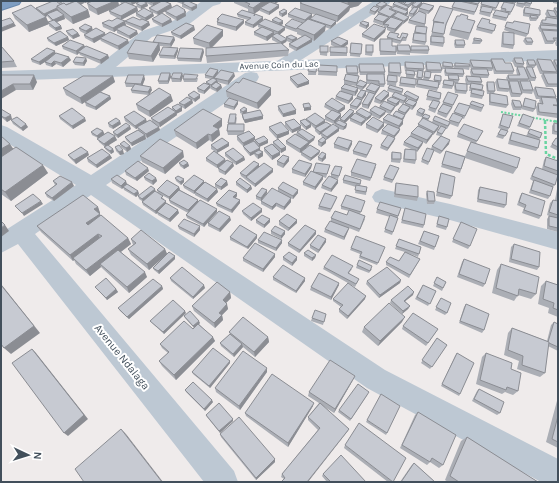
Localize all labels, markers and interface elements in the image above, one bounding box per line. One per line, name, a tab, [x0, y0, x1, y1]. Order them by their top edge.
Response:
street label: Avenue Coin du Lac	[239, 59, 319, 71]
street label: Avenue Ndalaga	[92, 322, 152, 392]
north arrow	[8, 435, 48, 475]
text: N	[31, 451, 44, 460]

